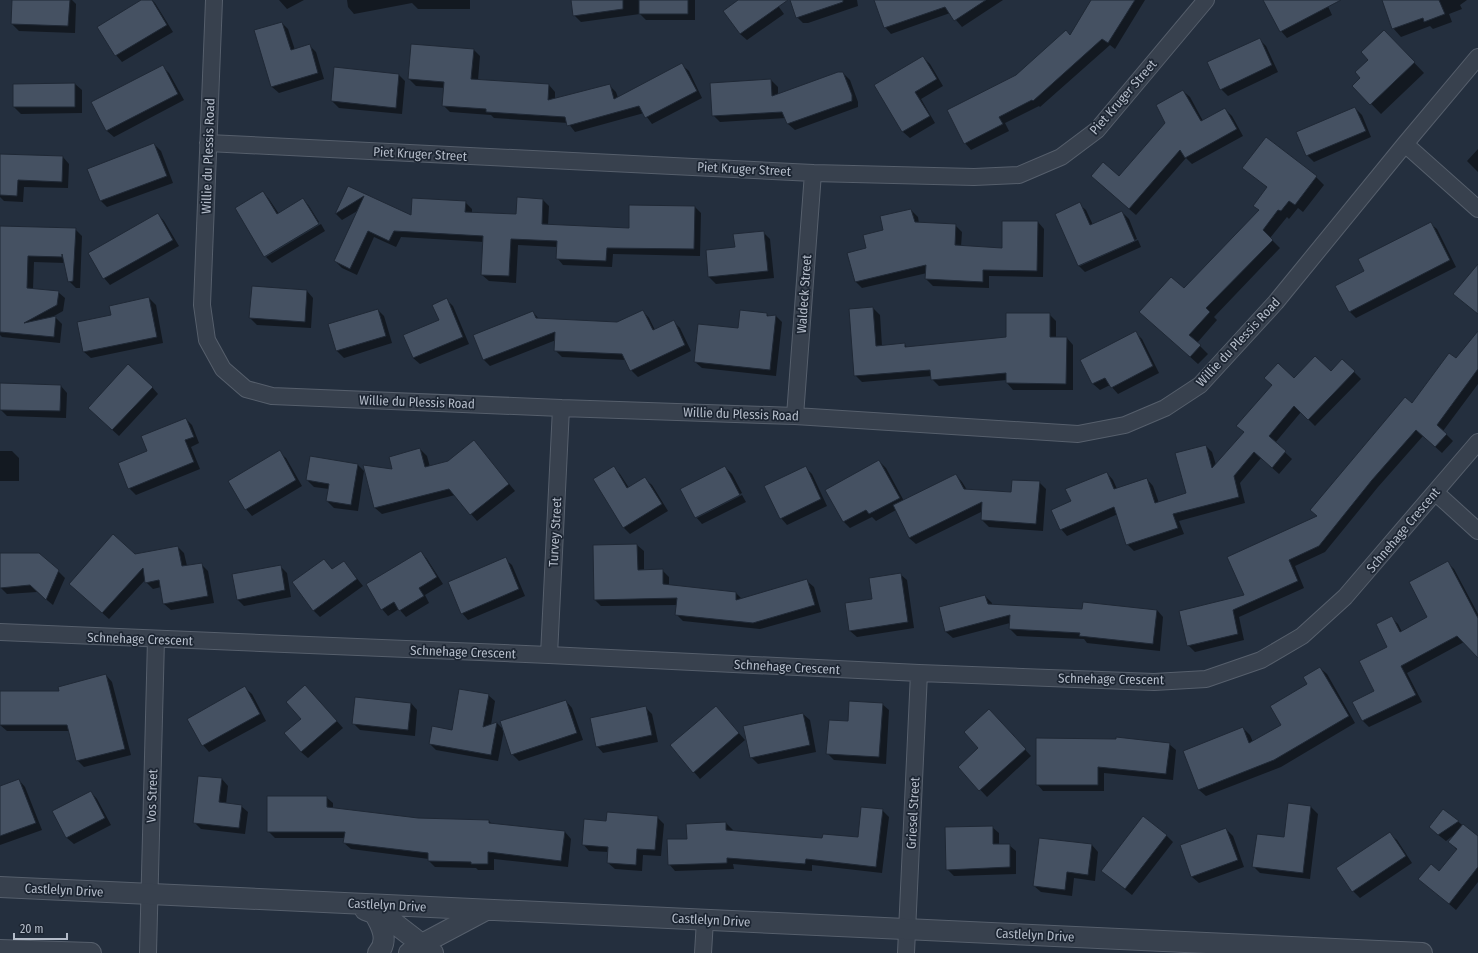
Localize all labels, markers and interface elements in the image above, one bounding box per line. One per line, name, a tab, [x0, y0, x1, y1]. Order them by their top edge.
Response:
street label: Piet Kruger Street	[1087, 56, 1160, 137]
street label: Willie du Plessis Road	[198, 98, 218, 214]
street label: Piet Kruger Street	[373, 144, 468, 164]
street label: Piet Kruger Street	[697, 159, 792, 179]
street label: Waldeck Street	[794, 253, 814, 334]
street label: Willie du Plessis Road	[1193, 295, 1283, 389]
street label: Willie du Plessis Road	[359, 392, 475, 412]
street label: Willie du Plessis Road	[683, 404, 799, 424]
street label: Schnehage Crescent	[1363, 484, 1443, 575]
street label: Turvey Street	[546, 496, 564, 567]
street label: Schnehage Crescent	[87, 630, 194, 648]
street label: Schnehage Crescent	[410, 643, 517, 661]
street label: Schnehage Crescent	[734, 657, 841, 677]
street label: Schnehage Crescent	[1058, 671, 1165, 687]
street label: Vos Street	[144, 768, 160, 823]
street label: Griesel Street	[904, 776, 922, 849]
street label: Castlelyn Drive	[24, 880, 104, 900]
street label: Castlelyn Drive	[347, 895, 427, 915]
street label: Castlelyn Drive	[671, 910, 751, 930]
scale bar	[14, 915, 67, 941]
text: 20 m	[20, 922, 44, 936]
street label: Castlelyn Drive	[995, 925, 1075, 945]

